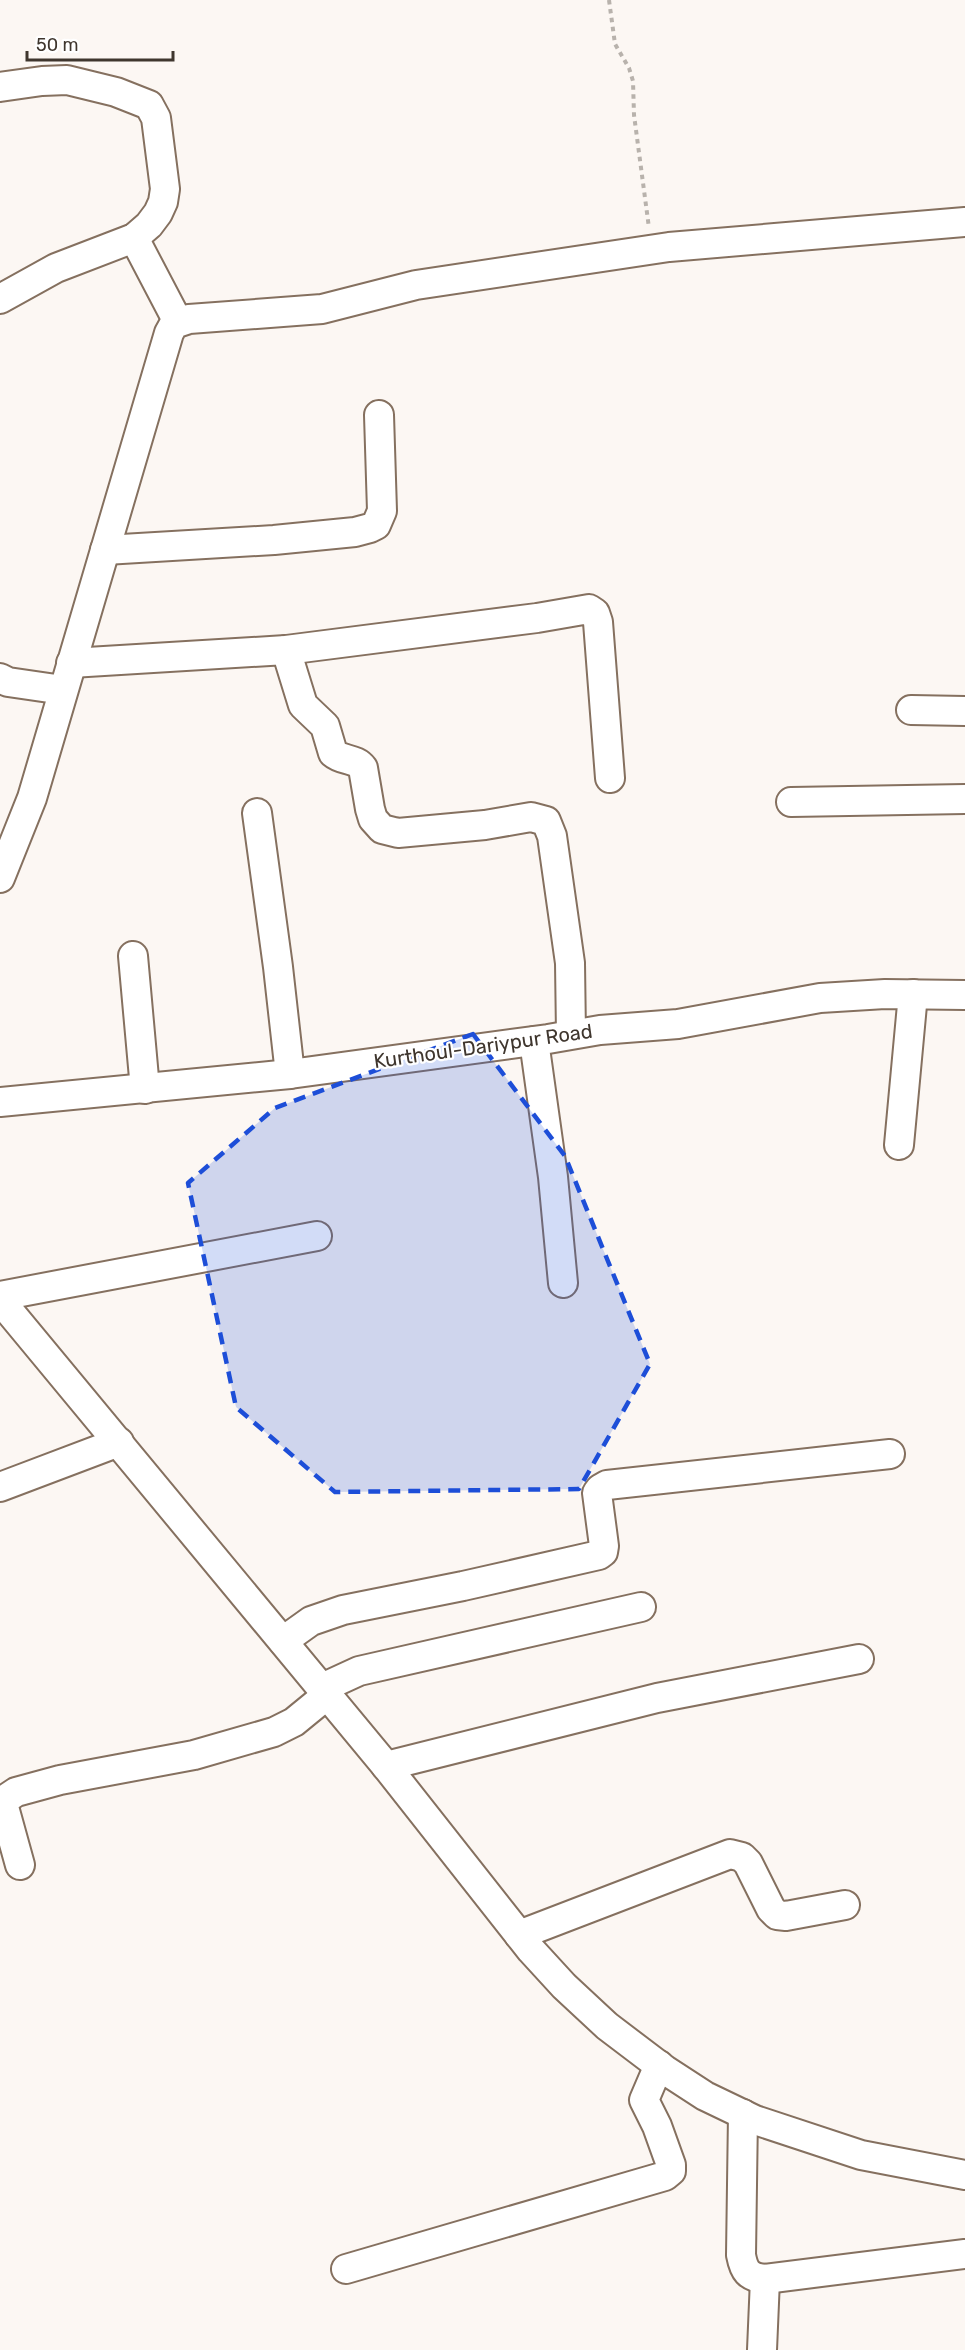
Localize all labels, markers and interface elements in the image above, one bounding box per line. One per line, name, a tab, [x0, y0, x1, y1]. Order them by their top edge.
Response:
scale bar	[27, 24, 172, 62]
text: 50 m	[36, 34, 79, 56]
street label: Kurthoul-Dariypur Road	[372, 1019, 594, 1073]

